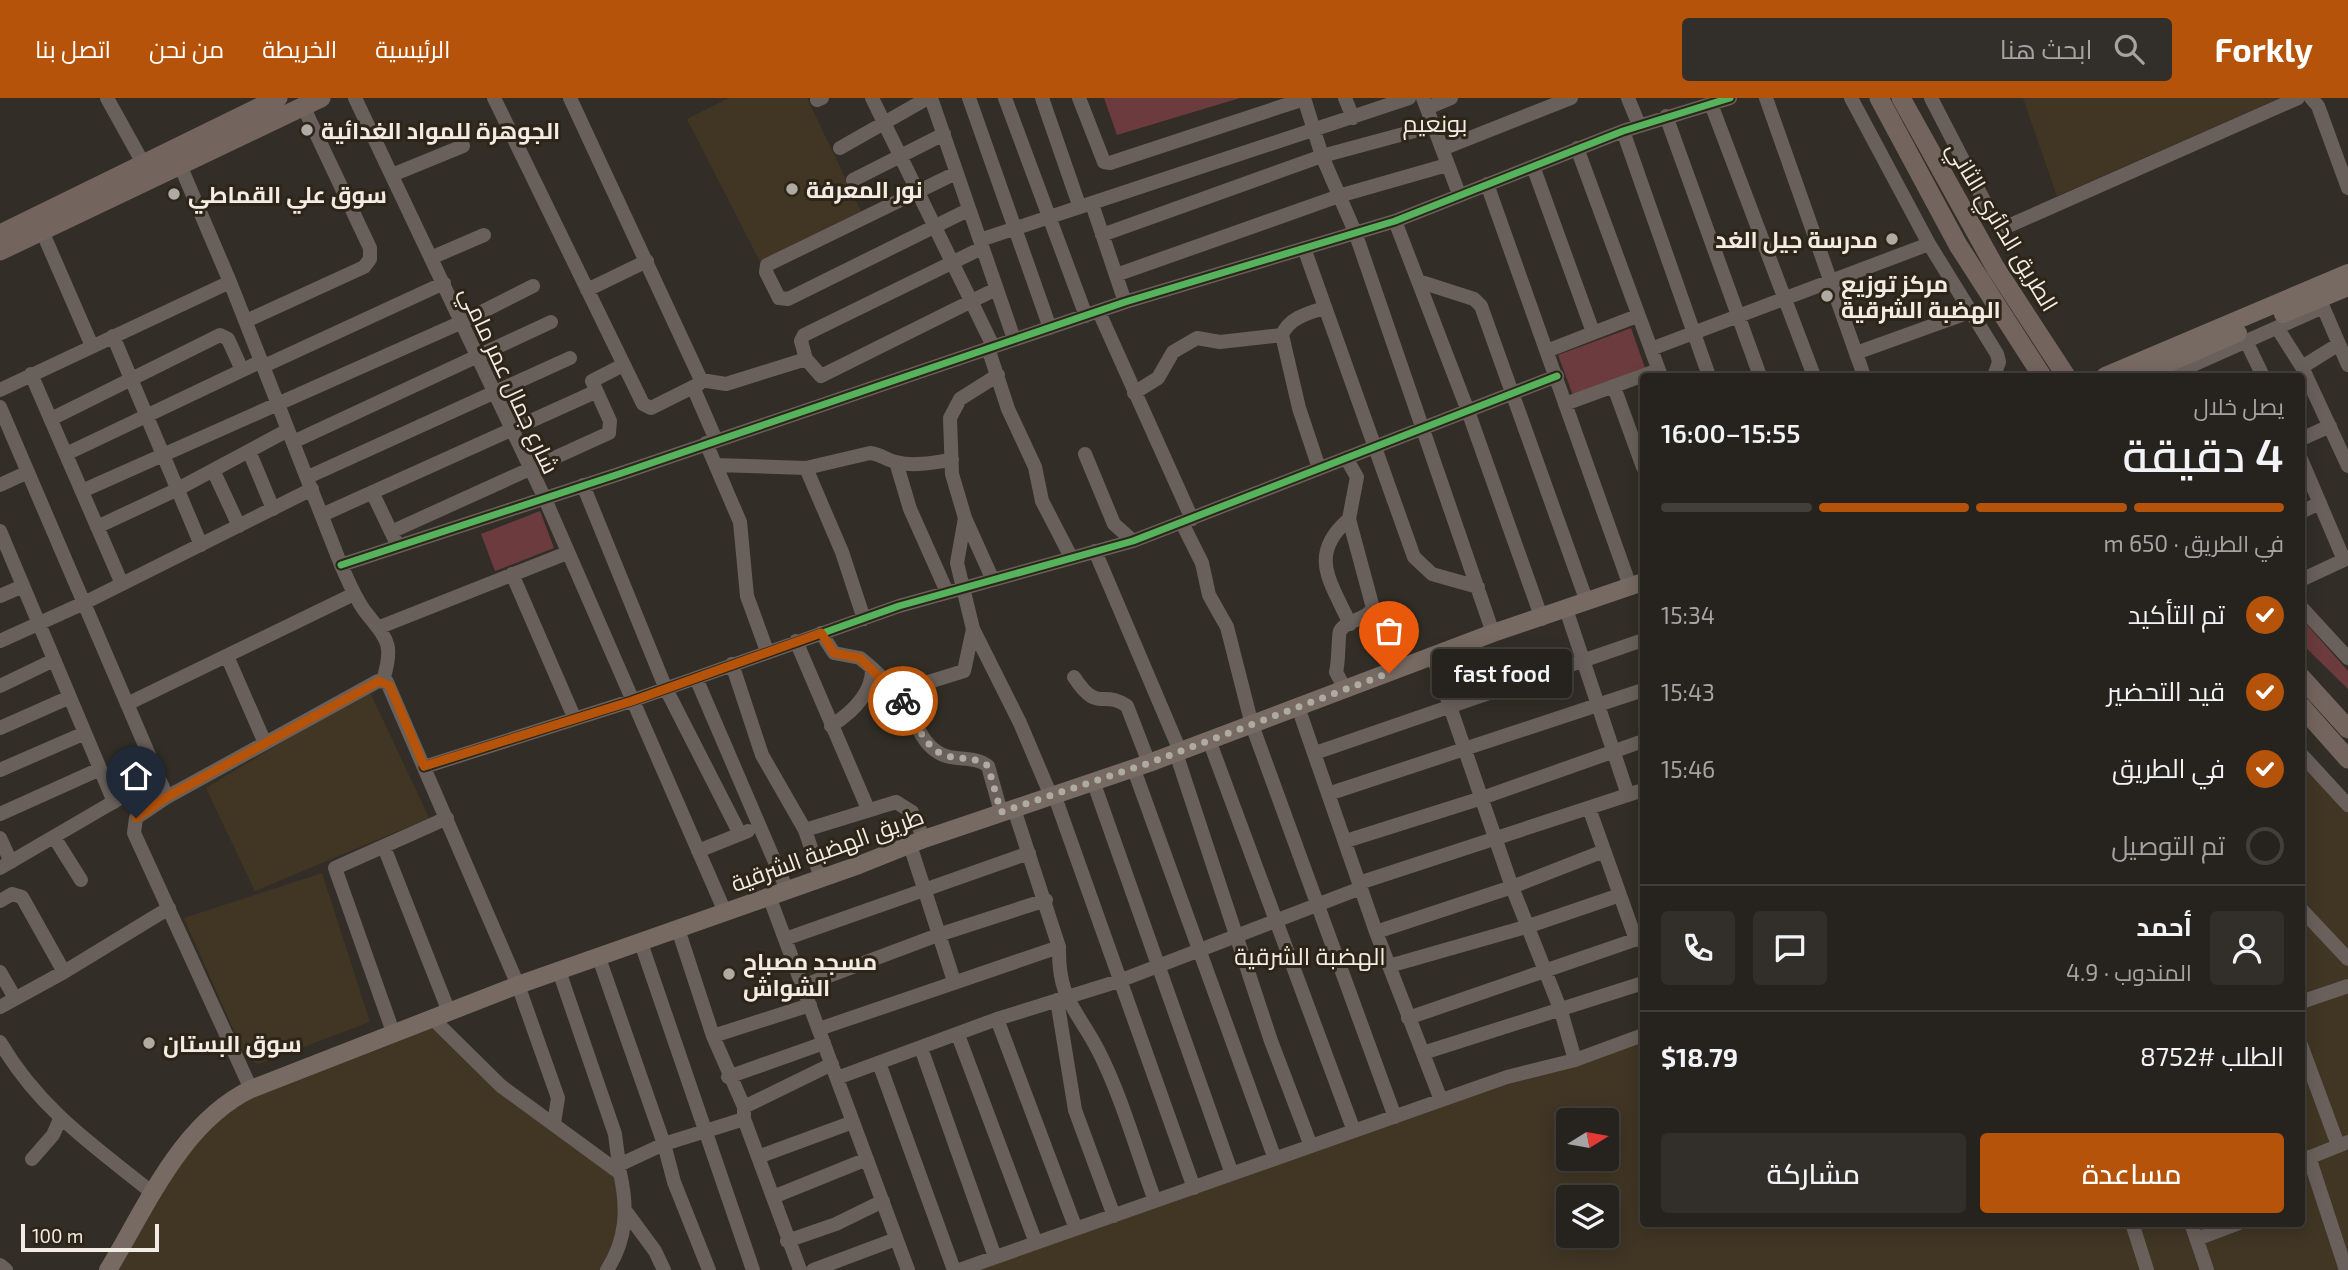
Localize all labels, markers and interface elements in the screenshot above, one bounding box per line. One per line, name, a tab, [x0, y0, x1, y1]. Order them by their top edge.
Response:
search box	[1682, 18, 2172, 81]
text: Forkly	[2214, 29, 2313, 69]
icon: search	[2110, 30, 2148, 68]
text: ابحث هنا	[2000, 33, 2092, 64]
text: اتصل بنا	[35, 34, 111, 63]
text: من نحن	[149, 34, 224, 63]
text: الخريطة	[262, 34, 337, 63]
text: الرئيسية	[375, 34, 450, 63]
district label: بونعيم	[1403, 108, 1467, 140]
place label: الجوهرة للمواد الغدائية	[321, 116, 560, 145]
marker: الجوهرة للمواد الغدائية	[299, 122, 315, 138]
street label: الطريق الدائري الثاني	[1937, 136, 2065, 318]
place label: نور المعرفة	[806, 175, 923, 204]
place label: سوق علي القماطي	[188, 180, 387, 214]
marker: نور المعرفة	[784, 181, 800, 197]
marker: سوق علي القماطي	[166, 186, 182, 202]
place label: مدرسة جيل الغد	[1715, 225, 1878, 254]
marker: مدرسة جيل الغد	[1884, 231, 1900, 247]
place label: مركز توزيع الهضبة الشرقية	[1841, 269, 2001, 324]
street label: شارع جمال عمر مامي	[450, 282, 566, 480]
marker: مركز توزيع الهضبة الشرقية	[1819, 288, 1835, 304]
text: يصل خلال	[2194, 392, 2284, 420]
text: 15:55–16:00	[1661, 417, 1800, 448]
text: 4 دقيقة	[2123, 426, 2284, 481]
text: في الطريق · 650 m	[2104, 529, 2284, 557]
icon: check	[2246, 596, 2284, 634]
text: تم التأكيد	[2128, 598, 2225, 629]
pin	[1359, 601, 1419, 673]
text: 15:34	[1661, 601, 1715, 629]
icon: bag	[1370, 612, 1408, 650]
callout: fast food	[1431, 648, 1571, 698]
text: fast food	[1454, 659, 1550, 687]
courier	[868, 666, 938, 736]
icon: check	[2246, 673, 2284, 711]
text: قيد التحضير	[2107, 675, 2225, 706]
text: 15:43	[1661, 678, 1715, 706]
icon: bike	[884, 682, 922, 720]
pin	[106, 746, 166, 818]
icon: check	[2246, 750, 2284, 788]
text: في الطريق	[2112, 752, 2225, 783]
text: 15:46	[1661, 755, 1715, 783]
icon: home	[117, 757, 155, 795]
street label: طريق الهضبة الشرقية	[727, 801, 928, 898]
text: تم التوصيل	[2111, 829, 2225, 860]
text: أحمد	[2136, 910, 2192, 941]
button: phone	[1661, 911, 1735, 985]
button: chat	[1753, 911, 1827, 985]
button: person	[2210, 911, 2284, 985]
district label: الهضبة الشرقية	[1234, 941, 1386, 971]
place label: مسجد مصباح الشواش	[743, 947, 877, 1002]
text: المندوب · 4.9	[2066, 958, 2192, 986]
marker: مسجد مصباح الشواش	[721, 966, 737, 982]
place label: سوق البستان	[163, 1029, 302, 1058]
marker: سوق البستان	[141, 1035, 157, 1051]
text: الطلب #8752	[2140, 1040, 2284, 1071]
text: $18.79	[1661, 1041, 1738, 1072]
north arrow	[1556, 1108, 1619, 1171]
map controls	[1556, 1108, 1619, 1248]
button: مشاركة	[1661, 1133, 1966, 1213]
button: مساعدة	[1980, 1133, 2284, 1213]
button: layers	[1556, 1185, 1619, 1248]
scale bar	[21, 1221, 159, 1253]
text: 100 m	[32, 1224, 83, 1247]

